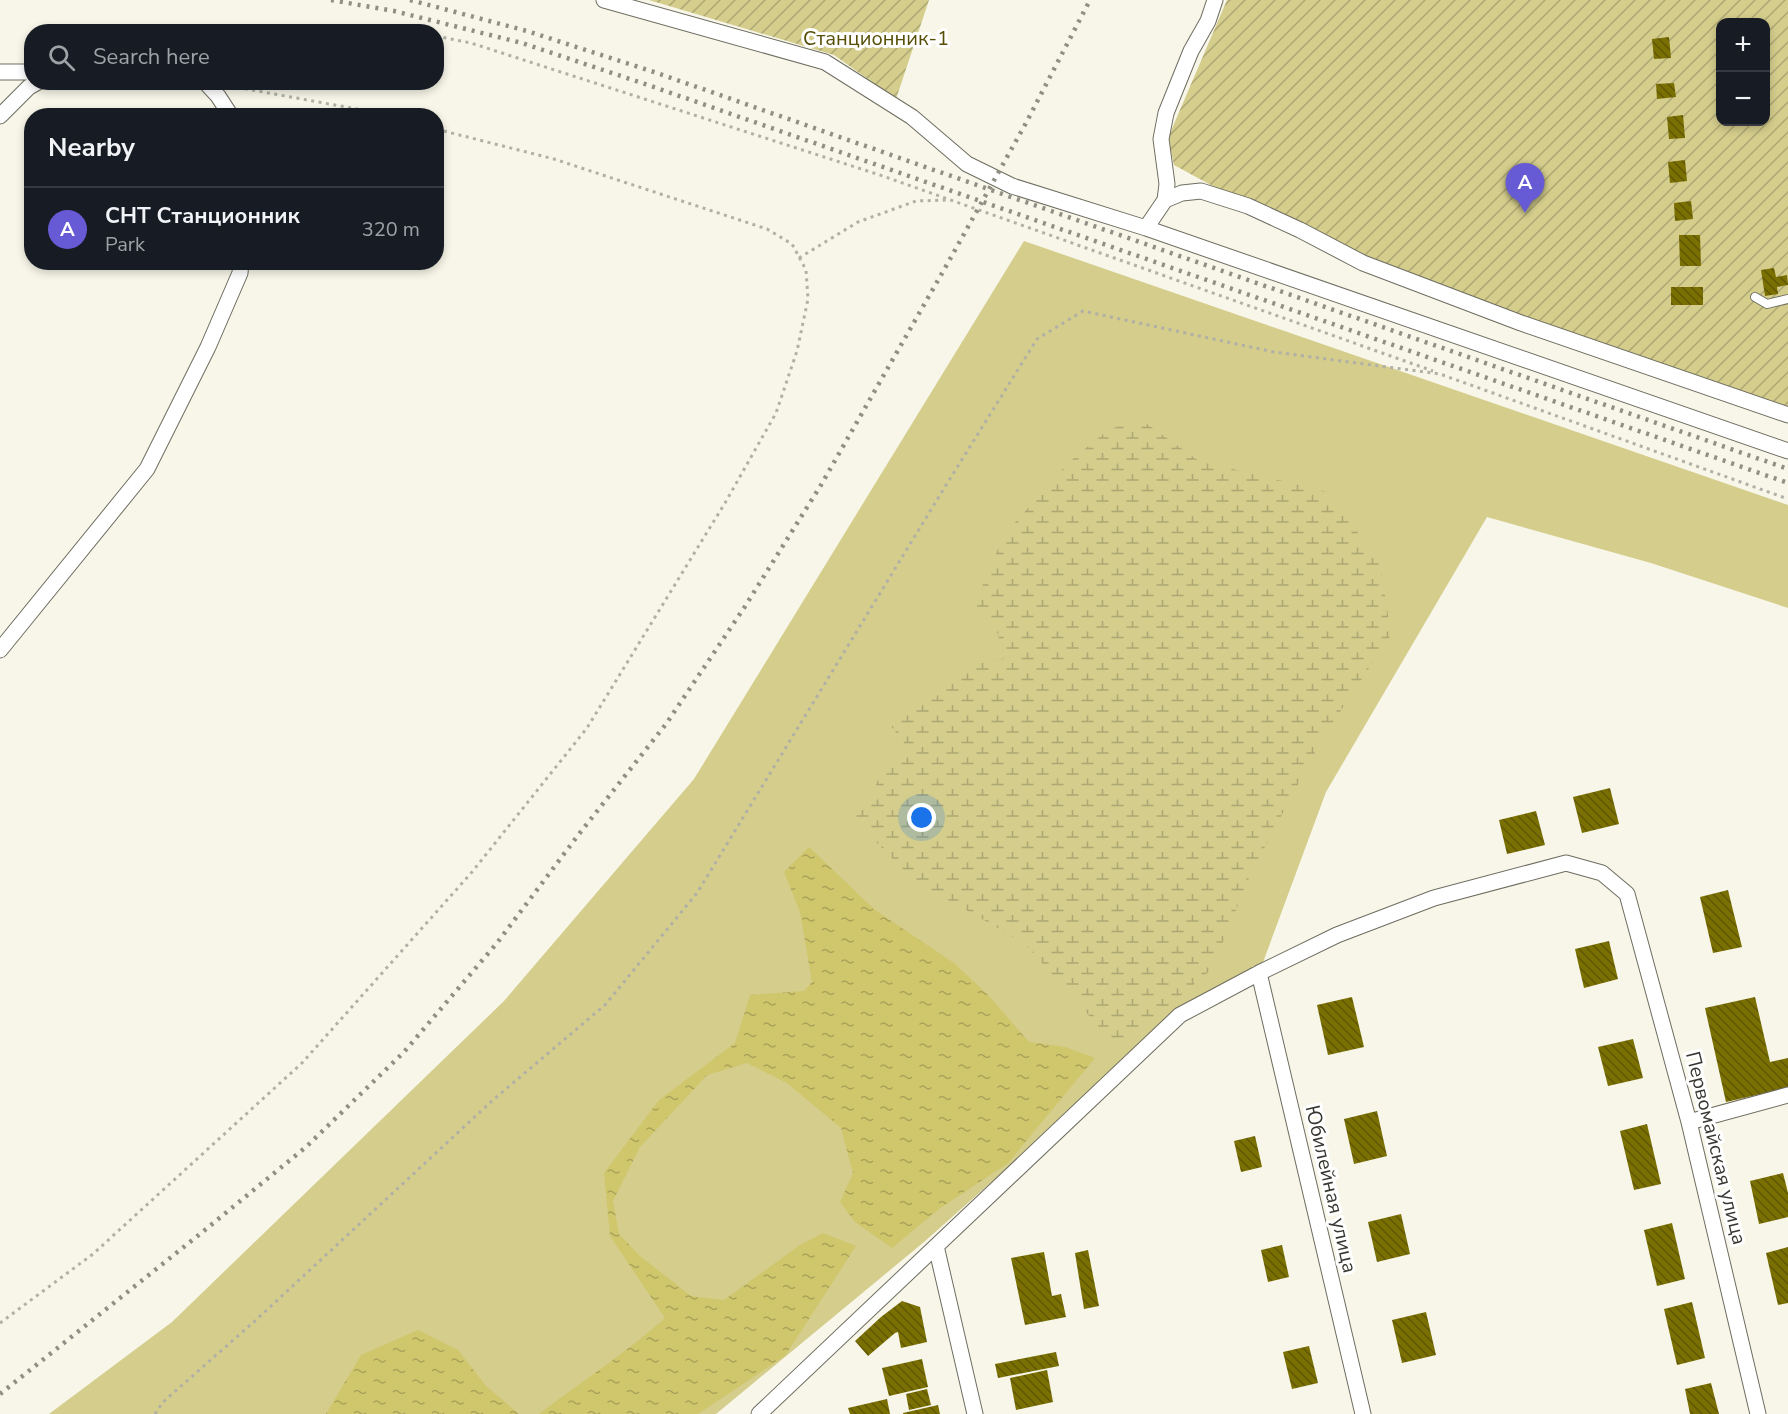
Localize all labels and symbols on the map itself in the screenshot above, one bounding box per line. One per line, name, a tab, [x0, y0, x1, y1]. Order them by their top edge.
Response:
park label: Станционник-1	[803, 25, 949, 52]
pin: A	[1506, 164, 1544, 213]
your location	[907, 803, 936, 832]
street label: Первомайская улица	[1679, 1049, 1753, 1247]
street label: Юбилейная улица	[1299, 1102, 1363, 1276]

